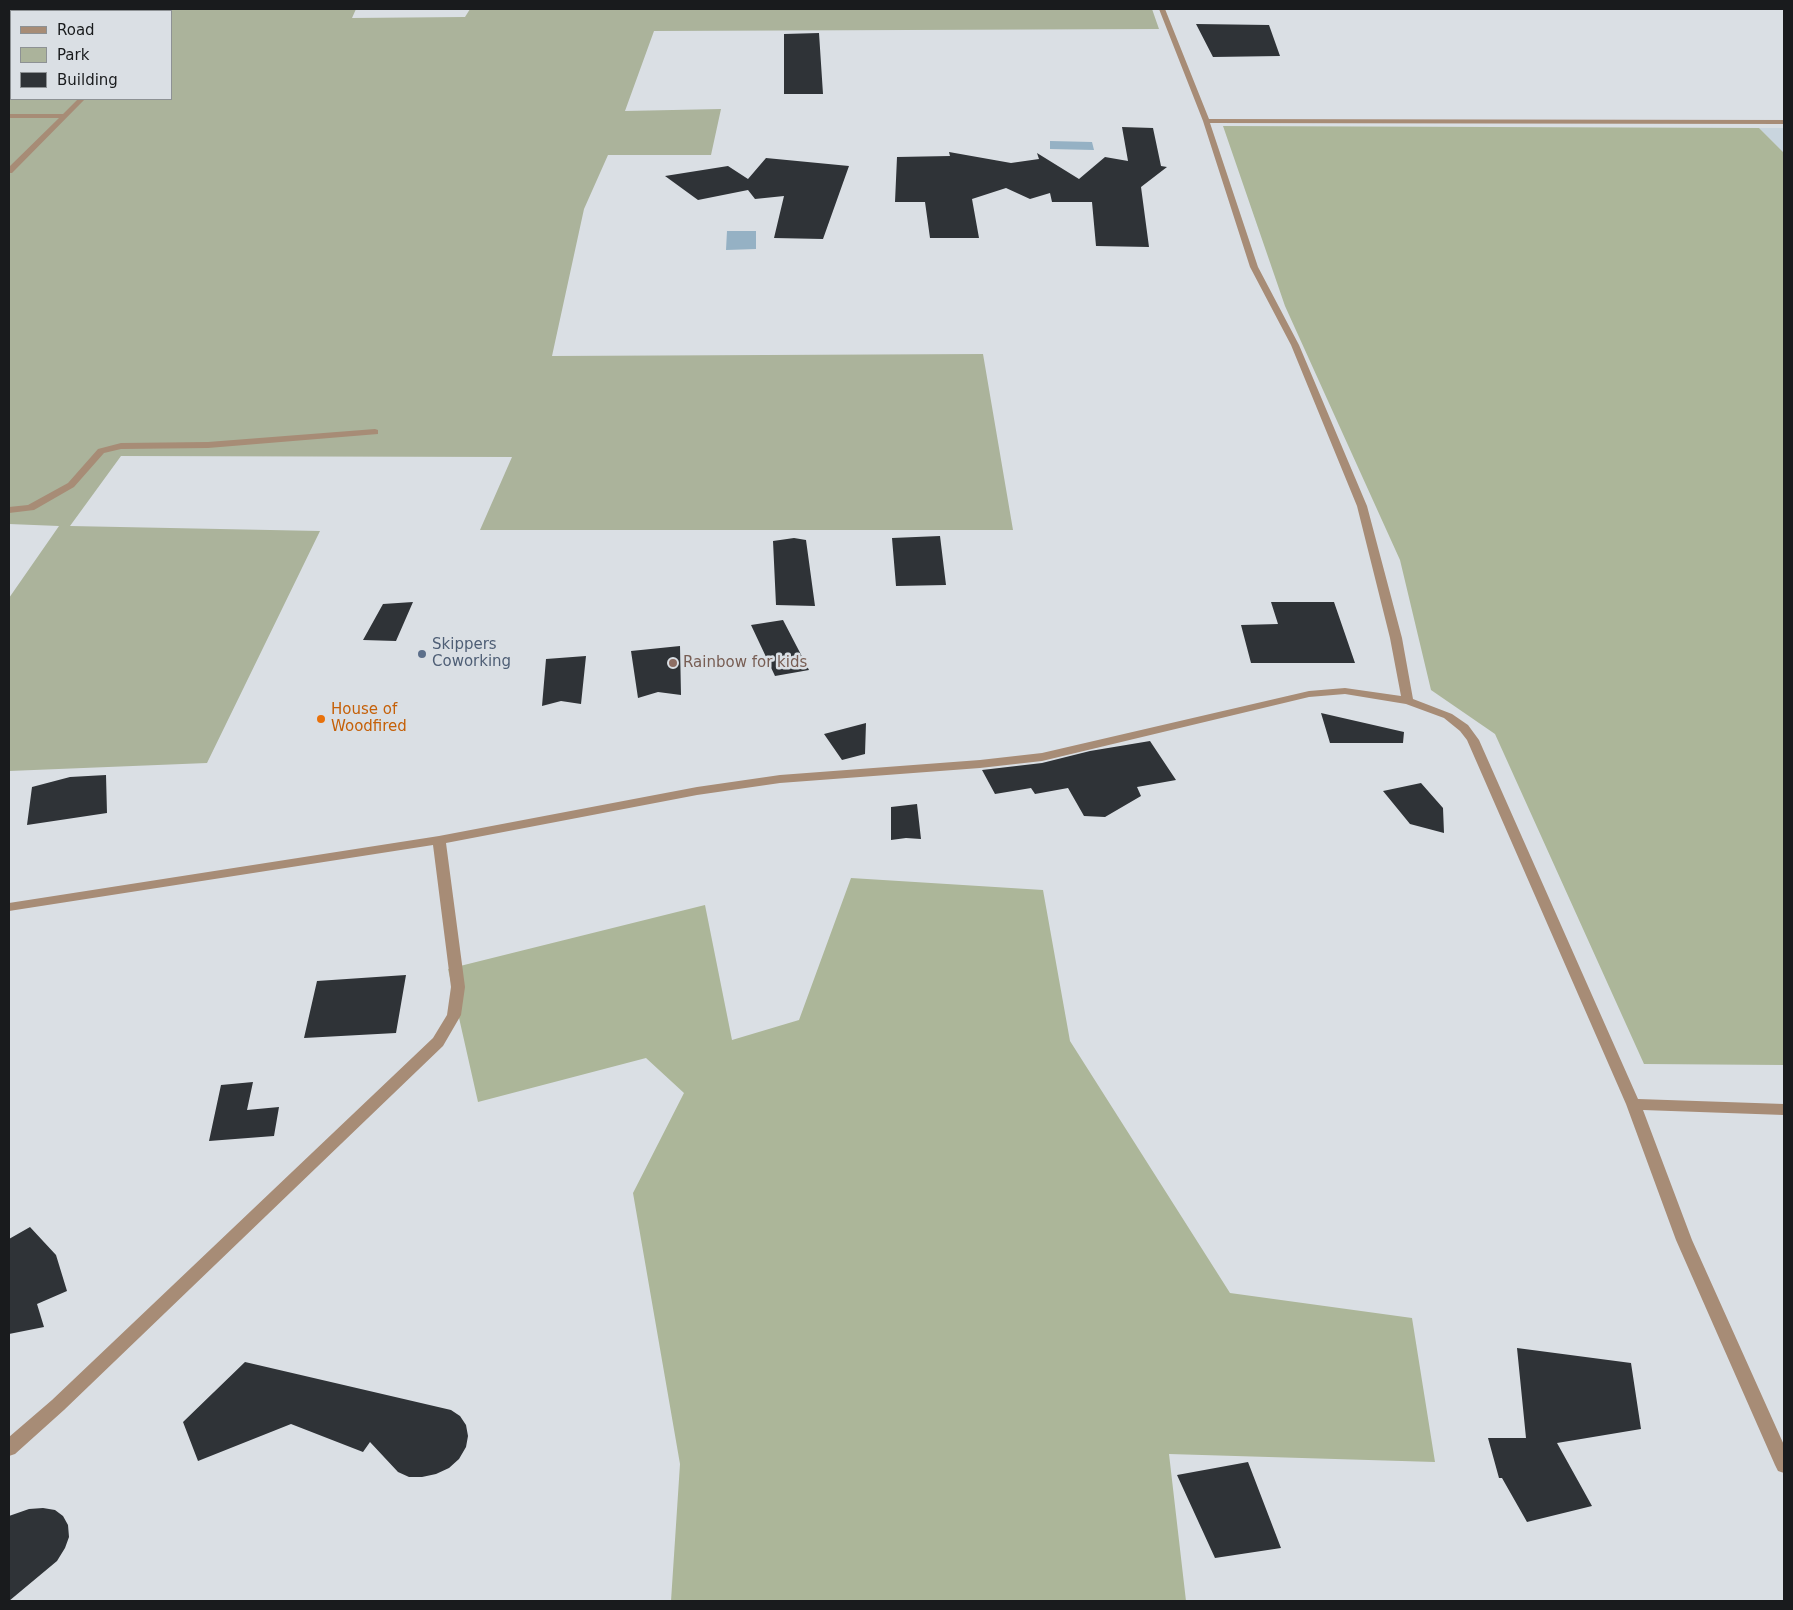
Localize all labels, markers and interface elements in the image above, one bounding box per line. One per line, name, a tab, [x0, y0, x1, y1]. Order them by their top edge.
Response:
legend	[10, 10, 172, 100]
text: Road	[57, 21, 95, 39]
text: Park	[57, 46, 89, 64]
text: Building	[57, 71, 118, 89]
place label: Skippers Coworking	[432, 636, 511, 671]
marker: Skippers Coworking	[416, 648, 428, 660]
place label: Rainbow for kids	[683, 654, 807, 672]
marker: Rainbow for kids	[667, 657, 679, 669]
place label: House of Woodfired	[331, 701, 407, 736]
marker: House of Woodfired	[315, 713, 327, 725]

